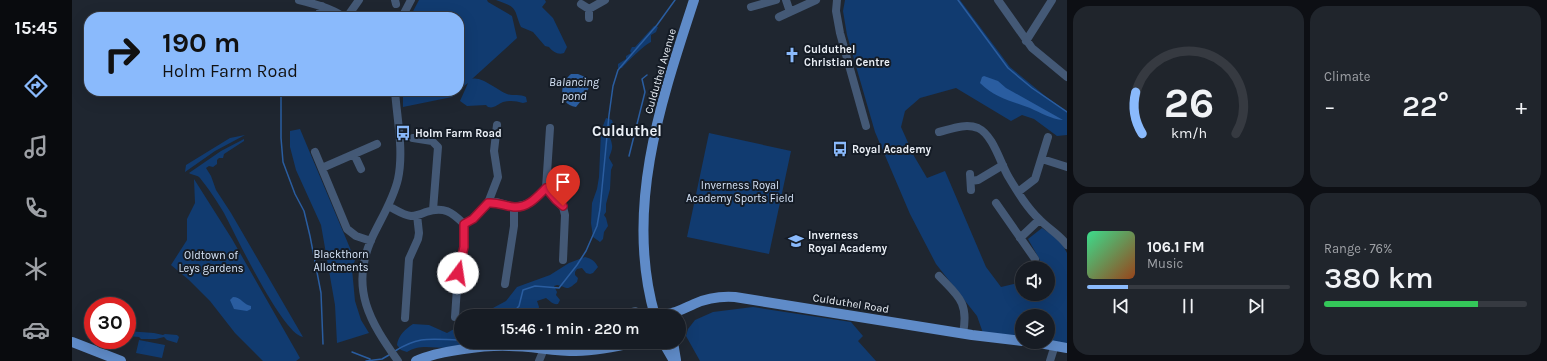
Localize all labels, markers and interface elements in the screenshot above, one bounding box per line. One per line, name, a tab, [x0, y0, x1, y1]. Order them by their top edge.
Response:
text: 15:45	[15, 17, 57, 39]
text: 190 m	[162, 26, 240, 59]
street label: Culduthel Avenue	[642, 27, 679, 115]
icon: right	[96, 28, 148, 80]
place label: Culduthel Christian Centre	[804, 43, 890, 69]
church icon: Culduthel Christian Centre	[783, 46, 801, 64]
text: Holm Farm Road	[162, 60, 298, 82]
text: Climate	[1324, 69, 1370, 84]
icon: directions	[22, 72, 50, 100]
water label: Balancing pond	[549, 75, 600, 103]
text: 26	[1163, 79, 1214, 127]
text: 22°	[1402, 88, 1449, 124]
text: −	[1324, 94, 1336, 120]
text: +	[1515, 94, 1527, 120]
district label: Culduthel	[592, 122, 662, 140]
bus stop icon: Holm Farm Road	[394, 124, 412, 142]
text: km/h	[1170, 125, 1207, 142]
place label: Holm Farm Road	[415, 127, 502, 140]
icon: music	[22, 133, 50, 161]
bus stop icon: Royal Academy	[831, 140, 849, 158]
place label: Royal Academy	[852, 143, 932, 156]
pin	[546, 165, 580, 206]
icon: arrive	[552, 171, 574, 193]
park label: Inverness Royal Academy Sports Field	[686, 179, 794, 205]
icon: phone	[22, 194, 50, 222]
place label: Inverness Royal Academy	[808, 229, 888, 255]
school or university icon: Inverness Royal Academy	[787, 232, 805, 250]
text: 106.1 FM	[1147, 238, 1205, 256]
text: Range · 76%	[1324, 241, 1392, 256]
park label: Blackthorn Allotments	[313, 248, 369, 274]
park label: Oldtown of Leys gardens	[178, 249, 244, 275]
position arrow	[437, 252, 479, 294]
icon: climate	[22, 255, 50, 283]
text: Music	[1147, 256, 1183, 271]
text: 380 km	[1324, 260, 1434, 296]
map controls	[1015, 261, 1055, 349]
button: sound	[1015, 261, 1055, 301]
street label: Culduthel Road	[812, 291, 890, 316]
icon: previous	[1110, 295, 1132, 317]
icon: pause	[1177, 295, 1199, 317]
icon: next	[1245, 295, 1267, 317]
speed limit sign: 30	[84, 297, 136, 349]
button: layers	[1015, 309, 1055, 349]
icon: car	[22, 316, 50, 344]
text: 15:46 · 1 min · 220 m	[501, 320, 640, 338]

